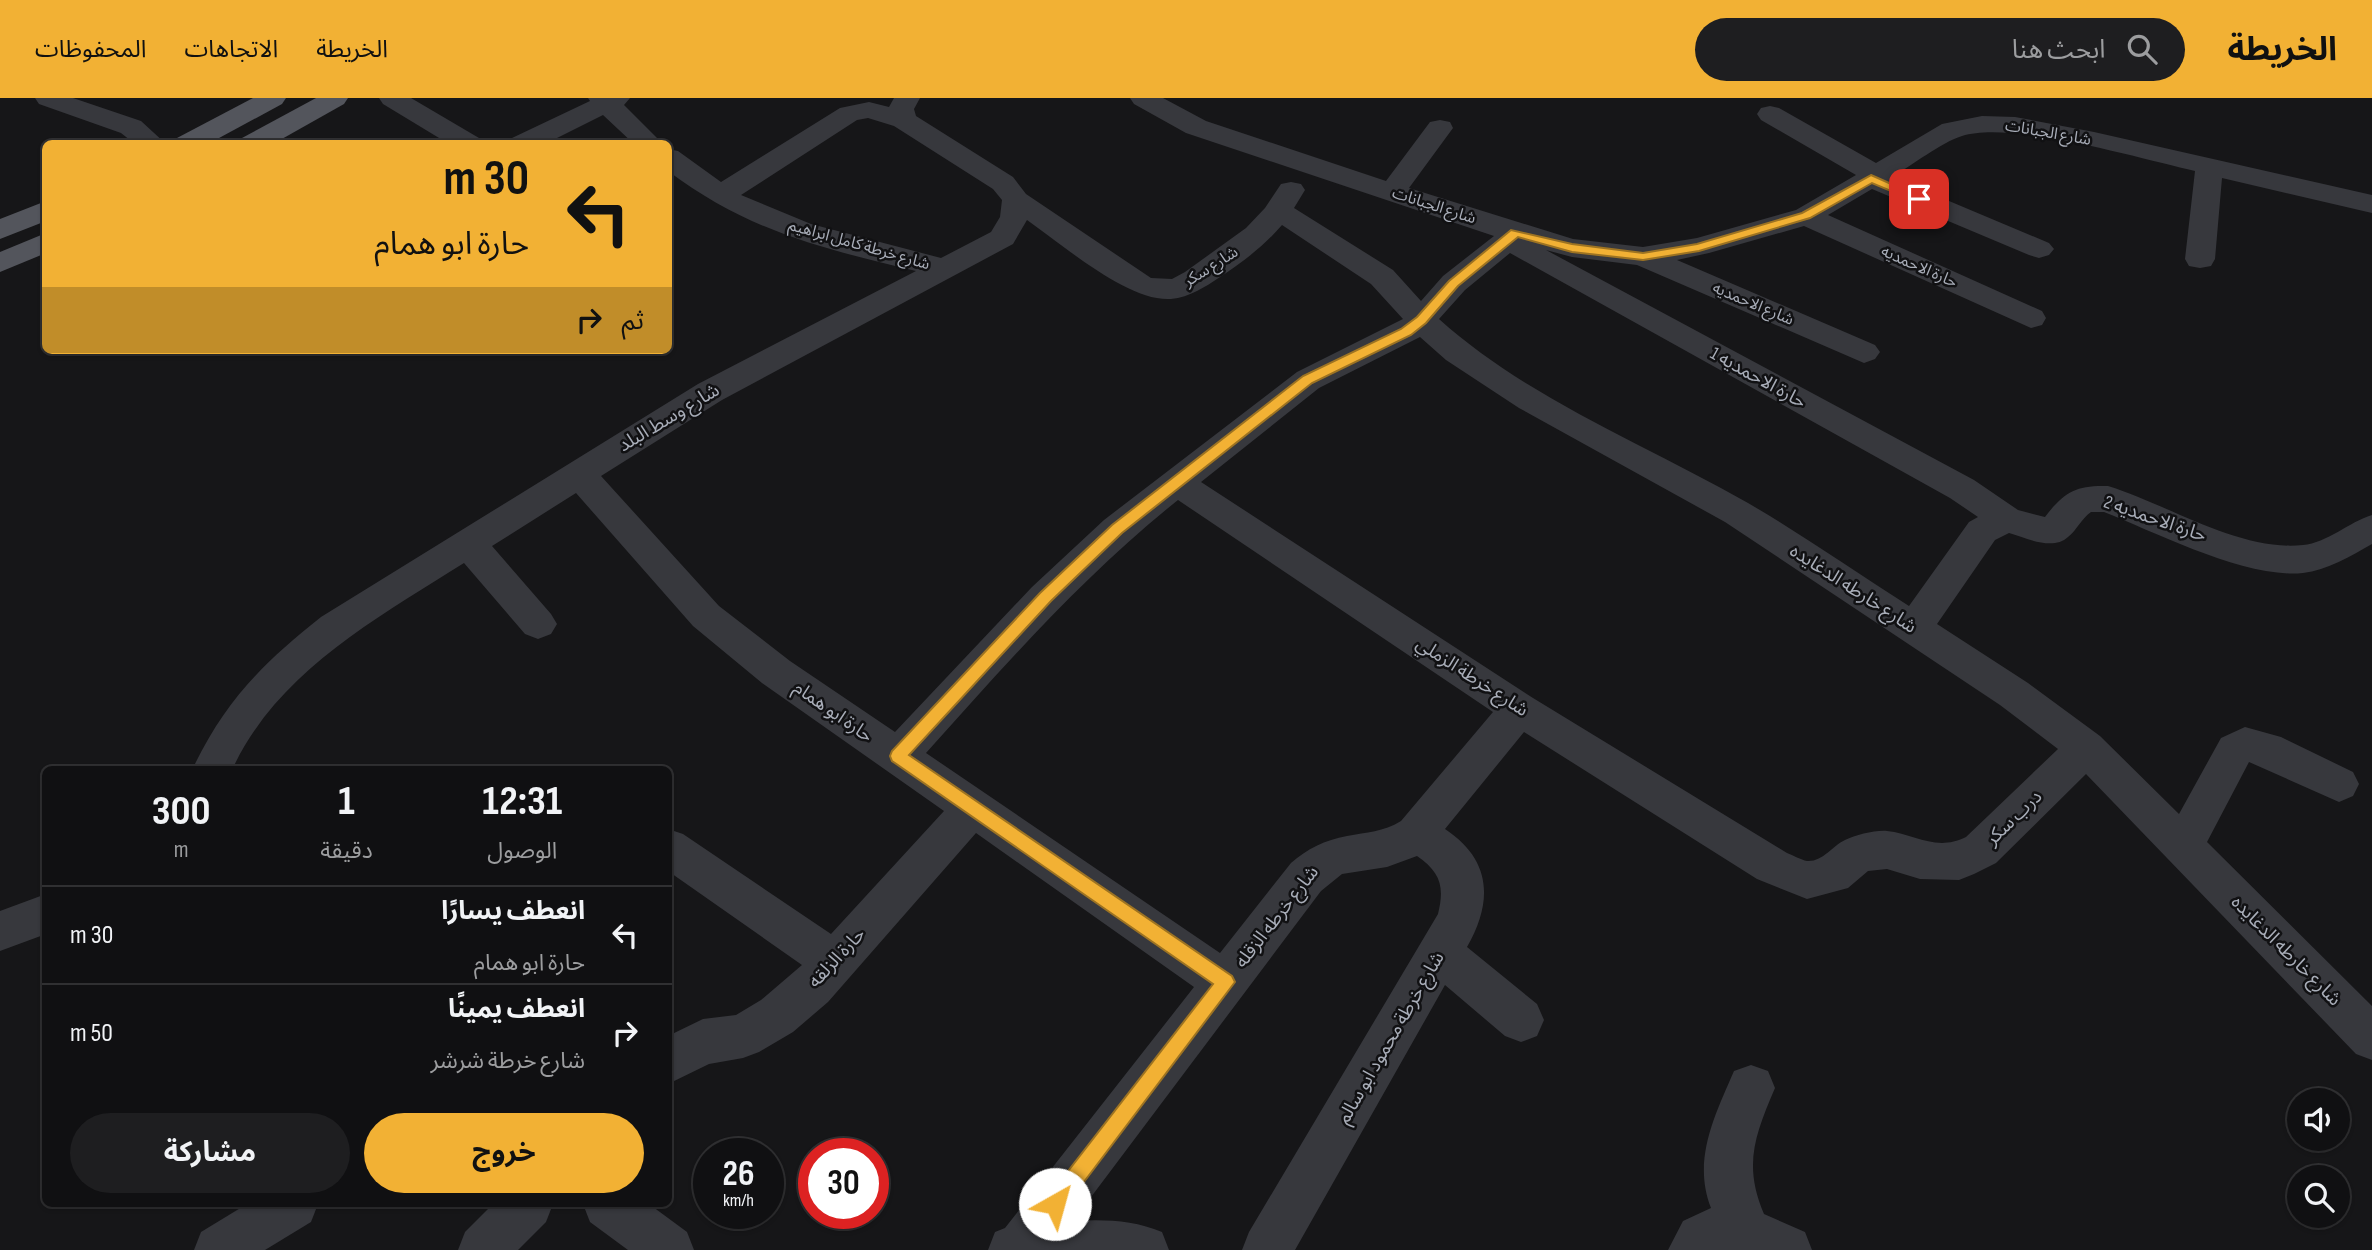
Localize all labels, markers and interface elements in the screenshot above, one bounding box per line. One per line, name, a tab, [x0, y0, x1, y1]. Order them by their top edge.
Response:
search box	[1695, 18, 2185, 81]
icon: search	[2123, 30, 2161, 68]
text: الخريطة	[2227, 30, 2337, 70]
text: المحفوظات	[35, 35, 146, 64]
text: الاتجاهات	[184, 35, 278, 64]
text: الخريطة	[316, 35, 388, 64]
text: ابحث هنا	[2012, 35, 2105, 66]
street label: شارع الجبانات	[2003, 116, 2092, 152]
text: 30 m	[444, 150, 529, 209]
icon: left	[553, 168, 644, 259]
pin	[1889, 169, 1949, 229]
icon: arrive	[1900, 180, 1938, 218]
street label: شارع الجبانات	[1389, 184, 1478, 230]
street label: شارع خرطة كامل ابراهيم	[786, 216, 932, 276]
text: حارة ابو همام	[374, 225, 529, 264]
street label: حارة الاحمديه	[1878, 242, 1960, 292]
street label: شارع سكر	[1179, 243, 1243, 293]
street label: شارع الاحمديه	[1709, 278, 1797, 332]
icon: right	[570, 301, 608, 339]
text: ثم	[622, 306, 644, 337]
street label: حارة الاحمديه 1	[1706, 342, 1810, 414]
street label: شارع وسط البلد	[614, 379, 724, 458]
street label: حارة الاحمديه 2	[2101, 491, 2209, 547]
street label: شارع خارطه الدغايده	[1785, 539, 1921, 639]
street label: شارع خرطة الزملي	[1410, 632, 1532, 724]
street label: حارة ابو همام	[788, 676, 877, 749]
text: 1	[338, 776, 355, 827]
text: 12:31	[482, 776, 562, 827]
street label: درب سكر	[1980, 785, 2047, 851]
text: 300	[152, 786, 211, 837]
text: m	[174, 836, 189, 864]
text: دقيقة	[320, 837, 373, 865]
text: الوصول	[487, 837, 557, 865]
street label: شارع خرطه الزقله	[1230, 861, 1325, 973]
street label: شارع خارطه الدغايده	[2225, 891, 2346, 1012]
text: انعطف يسارًا	[441, 896, 585, 927]
icon: left	[606, 916, 644, 954]
text: 30 m	[70, 920, 113, 951]
street label: حارة الزلقه	[803, 923, 871, 993]
street label: شارع خرطة محمود ابو سالم	[1332, 948, 1451, 1129]
text: حارة ابو همام	[474, 949, 585, 977]
text: انعطف يمينًا	[448, 994, 585, 1025]
icon: right	[606, 1014, 644, 1052]
text: 50 m	[70, 1018, 113, 1049]
text: شارع خرطة شرشر	[431, 1047, 585, 1075]
map controls	[2287, 1088, 2350, 1228]
button: sound	[2287, 1088, 2350, 1151]
button: مشاركة	[70, 1113, 350, 1193]
button: خروج	[364, 1113, 644, 1193]
speed limit sign: 30	[798, 1138, 889, 1229]
text: 26	[723, 1153, 754, 1196]
button: search	[2287, 1165, 2350, 1228]
position arrow	[1018, 1167, 1092, 1241]
text: km/h	[723, 1190, 754, 1211]

